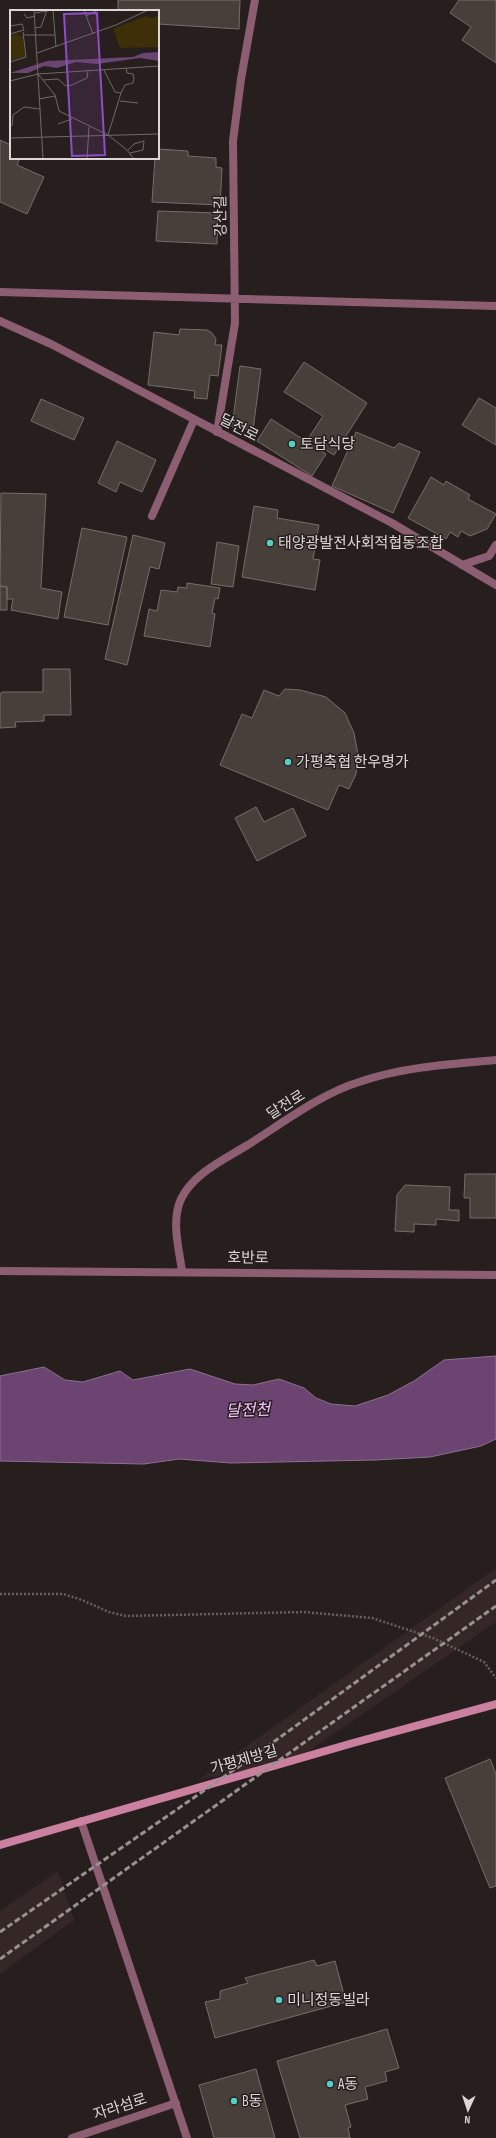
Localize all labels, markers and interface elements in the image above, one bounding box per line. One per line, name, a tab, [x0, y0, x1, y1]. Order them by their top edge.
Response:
inset map	[10, 10, 159, 159]
street label: 강산길	[211, 195, 231, 237]
street label: 달전로	[216, 410, 262, 446]
place label: 토담식당	[300, 435, 355, 454]
marker: 토담식당	[287, 439, 297, 449]
place label: 태양광발전사회적협동조합	[278, 534, 444, 553]
marker: 태양광발전사회적협동조합	[265, 538, 275, 548]
place label: 가평축협 한우명가	[296, 753, 409, 772]
marker: 가평축협 한우명가	[283, 757, 293, 767]
street label: 달전로	[263, 1086, 309, 1124]
street label: 호반로	[227, 1248, 269, 1268]
water label: 달전천	[226, 1401, 273, 1421]
street label: 가평제방길	[208, 1741, 280, 1779]
place label: 미니정동빌라	[287, 1991, 370, 2010]
marker: 미니정동빌라	[274, 1995, 284, 2005]
place label: A동	[337, 2075, 358, 2094]
marker: A동	[325, 2079, 335, 2089]
street label: 자라섬로	[91, 2089, 149, 2125]
north arrow	[448, 2090, 488, 2130]
place label: B동	[242, 2092, 262, 2111]
marker: B동	[229, 2096, 239, 2106]
text: N	[464, 2113, 471, 2126]

